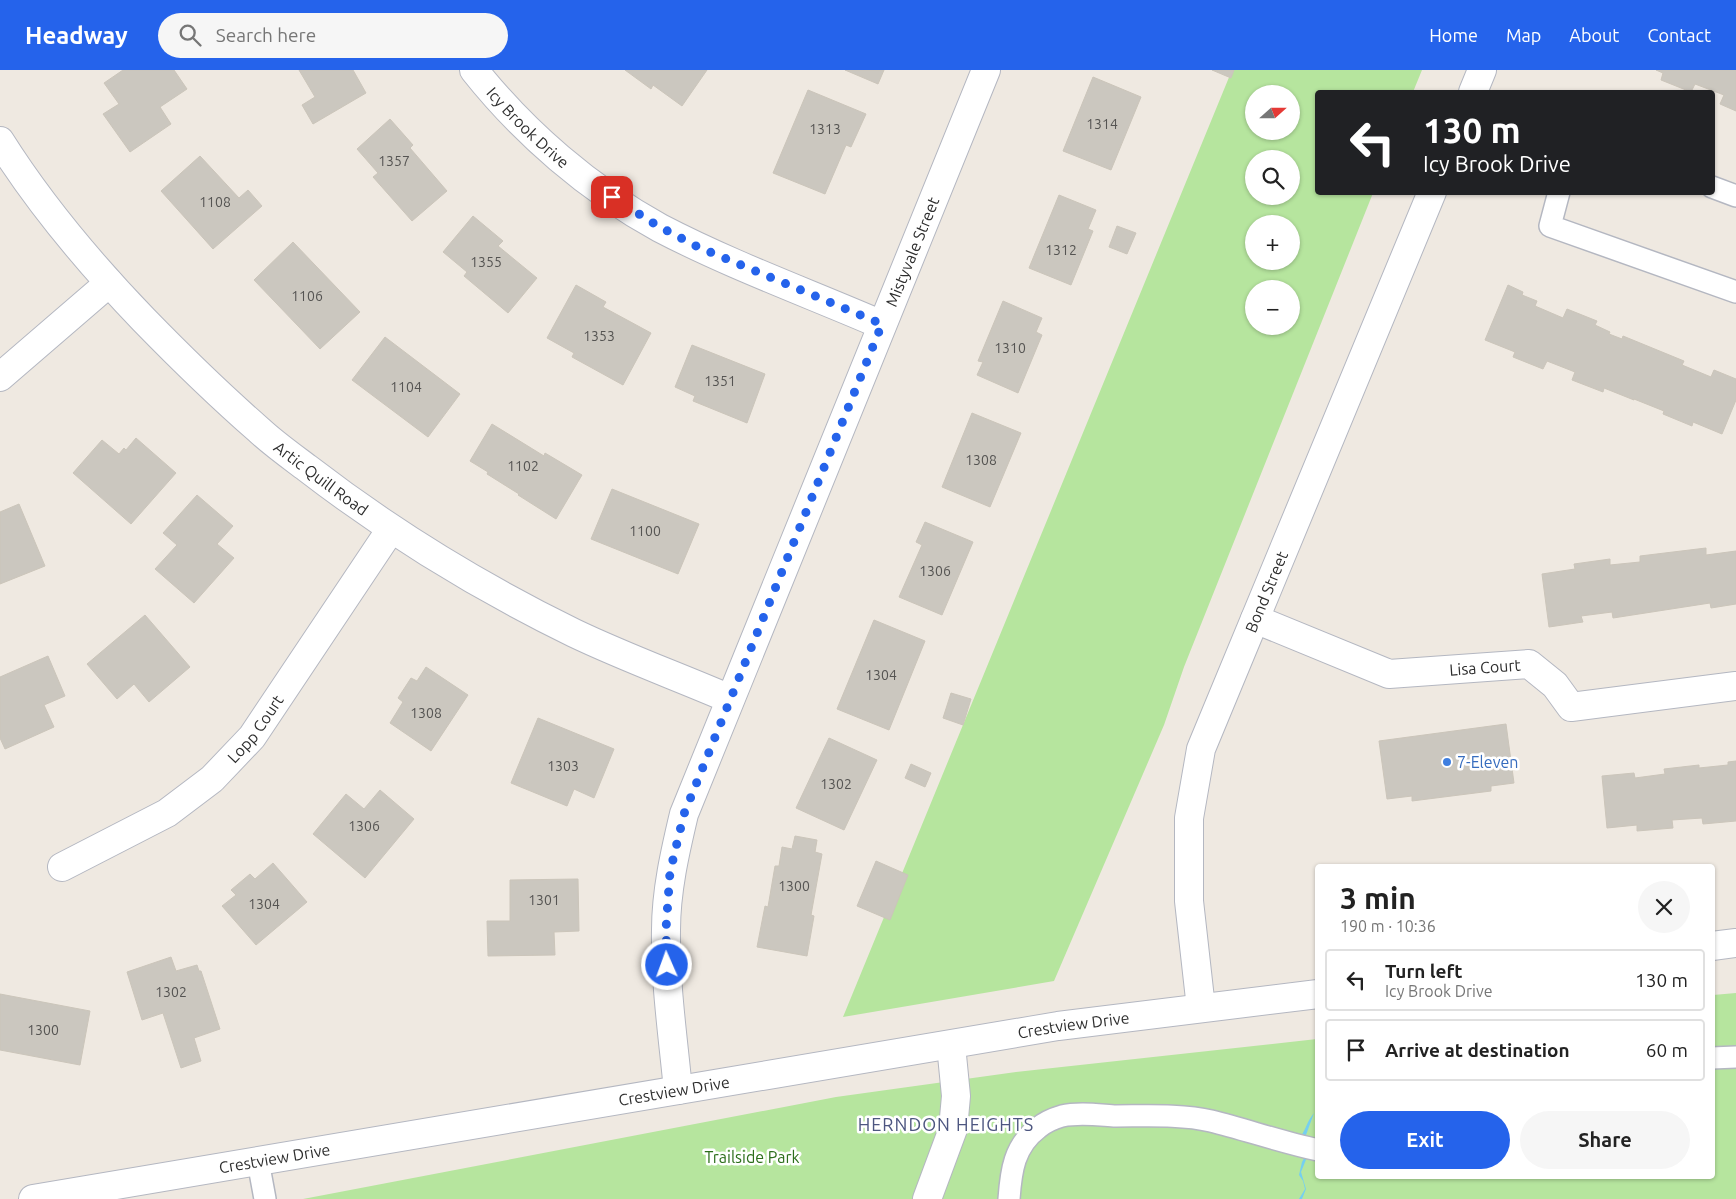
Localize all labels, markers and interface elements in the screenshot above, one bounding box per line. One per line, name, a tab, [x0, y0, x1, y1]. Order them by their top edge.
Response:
search box	[158, 13, 508, 58]
icon: search	[176, 21, 204, 49]
text: Headway	[25, 22, 128, 49]
text: Search here	[216, 24, 316, 46]
text: Home	[1429, 25, 1478, 45]
text: Map	[1506, 25, 1541, 45]
text: About	[1569, 25, 1619, 45]
text: Contact	[1647, 25, 1711, 45]
street label: Icy Brook Drive	[483, 83, 573, 172]
north arrow	[1245, 85, 1300, 140]
map controls	[1245, 85, 1300, 335]
icon: left	[1340, 110, 1405, 175]
text: 130 m	[1423, 110, 1521, 150]
house number: 1314	[1086, 116, 1118, 132]
house number: 1313	[809, 121, 841, 137]
button: search	[1245, 150, 1300, 205]
text: Icy Brook Drive	[1423, 151, 1571, 176]
house number: 1357	[378, 153, 410, 169]
pin	[591, 176, 633, 218]
icon: arrive	[598, 183, 626, 211]
house number: 1108	[199, 194, 231, 210]
street label: Mistyvale Street	[882, 194, 943, 309]
button: +	[1245, 215, 1300, 270]
house number: 1312	[1045, 242, 1077, 258]
house number: 1355	[470, 254, 502, 270]
button: −	[1245, 280, 1300, 335]
house number: 1106	[291, 288, 323, 304]
house number: 1353	[583, 328, 615, 344]
house number: 1310	[994, 340, 1026, 356]
house number: 1351	[704, 373, 736, 389]
house number: 1104	[390, 379, 422, 395]
street label: Artic Quill Road	[271, 438, 372, 519]
house number: 1308	[965, 452, 997, 468]
house number: 1102	[507, 458, 539, 474]
house number: 1100	[629, 523, 661, 539]
street label: Bond Street	[1241, 548, 1291, 635]
house number: 1306	[919, 563, 951, 579]
street label: Lisa Court	[1449, 656, 1522, 679]
house number: 1304	[865, 667, 897, 683]
street label: Lopp Court	[224, 691, 287, 766]
house number: 1308	[410, 705, 442, 721]
place label: 7-Eleven	[1457, 753, 1518, 771]
marker: 7-Eleven	[1441, 756, 1453, 768]
house number: 1303	[547, 758, 579, 774]
house number: 1302	[820, 776, 852, 792]
house number: 1306	[348, 818, 380, 834]
house number: 1300	[778, 878, 810, 894]
text: 3 min	[1340, 881, 1416, 915]
button: close	[1638, 881, 1690, 933]
house number: 1301	[528, 892, 560, 908]
house number: 1304	[248, 896, 280, 912]
text: 190 m · 10:36	[1340, 917, 1436, 935]
position arrow	[640, 938, 692, 990]
text: Turn left	[1385, 960, 1463, 982]
icon: left	[1342, 966, 1370, 994]
text: 130 m	[1635, 969, 1688, 991]
text: Icy Brook Drive	[1385, 982, 1493, 1000]
house number: 1302	[155, 984, 187, 1000]
street label: Crestview Drive	[1016, 1008, 1130, 1042]
house number: 1300	[27, 1022, 59, 1038]
icon: arrive	[1342, 1036, 1370, 1064]
text: Arrive at destination	[1385, 1039, 1570, 1061]
text: 60 m	[1646, 1039, 1688, 1061]
street label: Crestview Drive	[617, 1073, 731, 1109]
button: Exit	[1340, 1111, 1510, 1169]
button: Share	[1520, 1111, 1690, 1169]
district label: HERNDON HEIGHTS	[858, 1114, 1034, 1134]
street label: Crestview Drive	[218, 1140, 332, 1176]
park label: Trailside Park	[704, 1148, 800, 1166]

